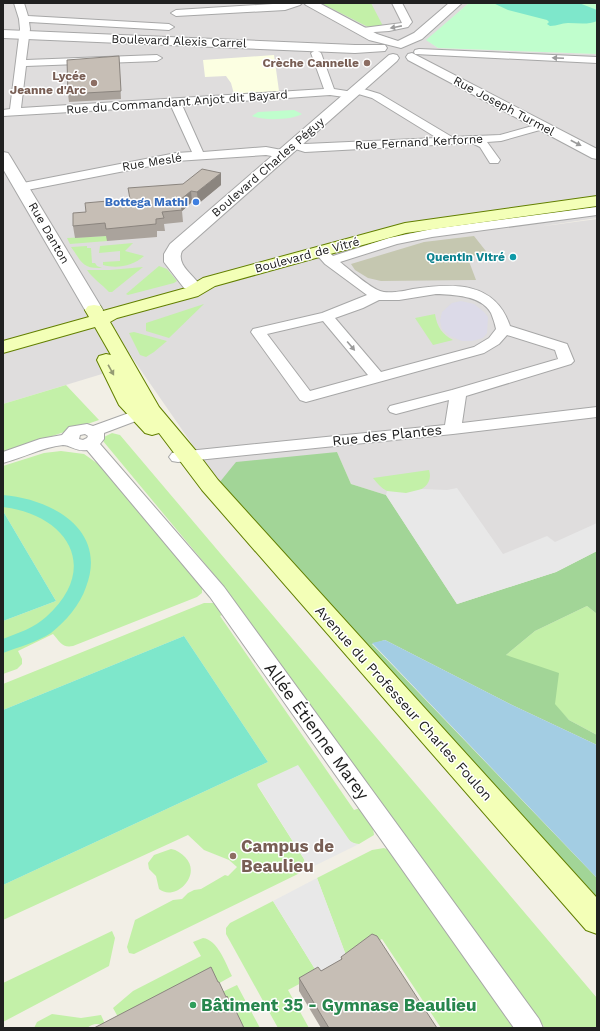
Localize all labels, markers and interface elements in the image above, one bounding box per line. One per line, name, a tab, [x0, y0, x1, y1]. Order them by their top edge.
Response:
one-way arrow	[390, 24, 402, 30]
street label: Boulevard Alexis Carrel	[111, 32, 247, 50]
one-way arrow	[552, 55, 564, 62]
place label: Crèche Cannelle	[262, 56, 359, 70]
marker: Crèche Cannelle	[362, 58, 372, 68]
place label: Lycée Jeanne d'Arc	[10, 69, 86, 97]
street label: Rue Joseph Turmel	[451, 73, 557, 139]
marker: Lycée Jeanne d'Arc	[89, 78, 99, 88]
street label: Rue du Commandant Anjot dit Bayard	[66, 87, 288, 117]
street label: Boulevard Charles Péguy	[209, 114, 328, 220]
street label: Rue Fernand Kerforne	[355, 132, 483, 152]
one-way arrow	[570, 140, 582, 147]
street label: Rue Meslé	[121, 150, 183, 174]
place label: Bottega Mathi	[105, 195, 188, 209]
marker: Bottega Mathi	[191, 197, 201, 207]
street label: Rue Danton	[26, 200, 72, 266]
street label: Boulevard de Vitré	[253, 234, 361, 276]
place label: Quentin Vitré	[426, 250, 505, 264]
marker: Quentin Vitré	[508, 252, 518, 262]
one-way arrow	[346, 340, 355, 351]
one-way arrow	[108, 364, 115, 376]
street label: Rue des Plantes	[331, 421, 443, 449]
street label: Avenue du Professeur Charles Foulon	[312, 602, 496, 804]
street label: Allée Étienne Marey	[261, 659, 374, 804]
place label: Campus de Beaulieu	[241, 836, 334, 876]
marker: Campus de Beaulieu	[228, 851, 238, 861]
place label: Bâtiment 35 - Gymnase Beaulieu	[201, 995, 476, 1015]
marker: Bâtiment 35 - Gymnase Beaulieu	[188, 1000, 198, 1010]

